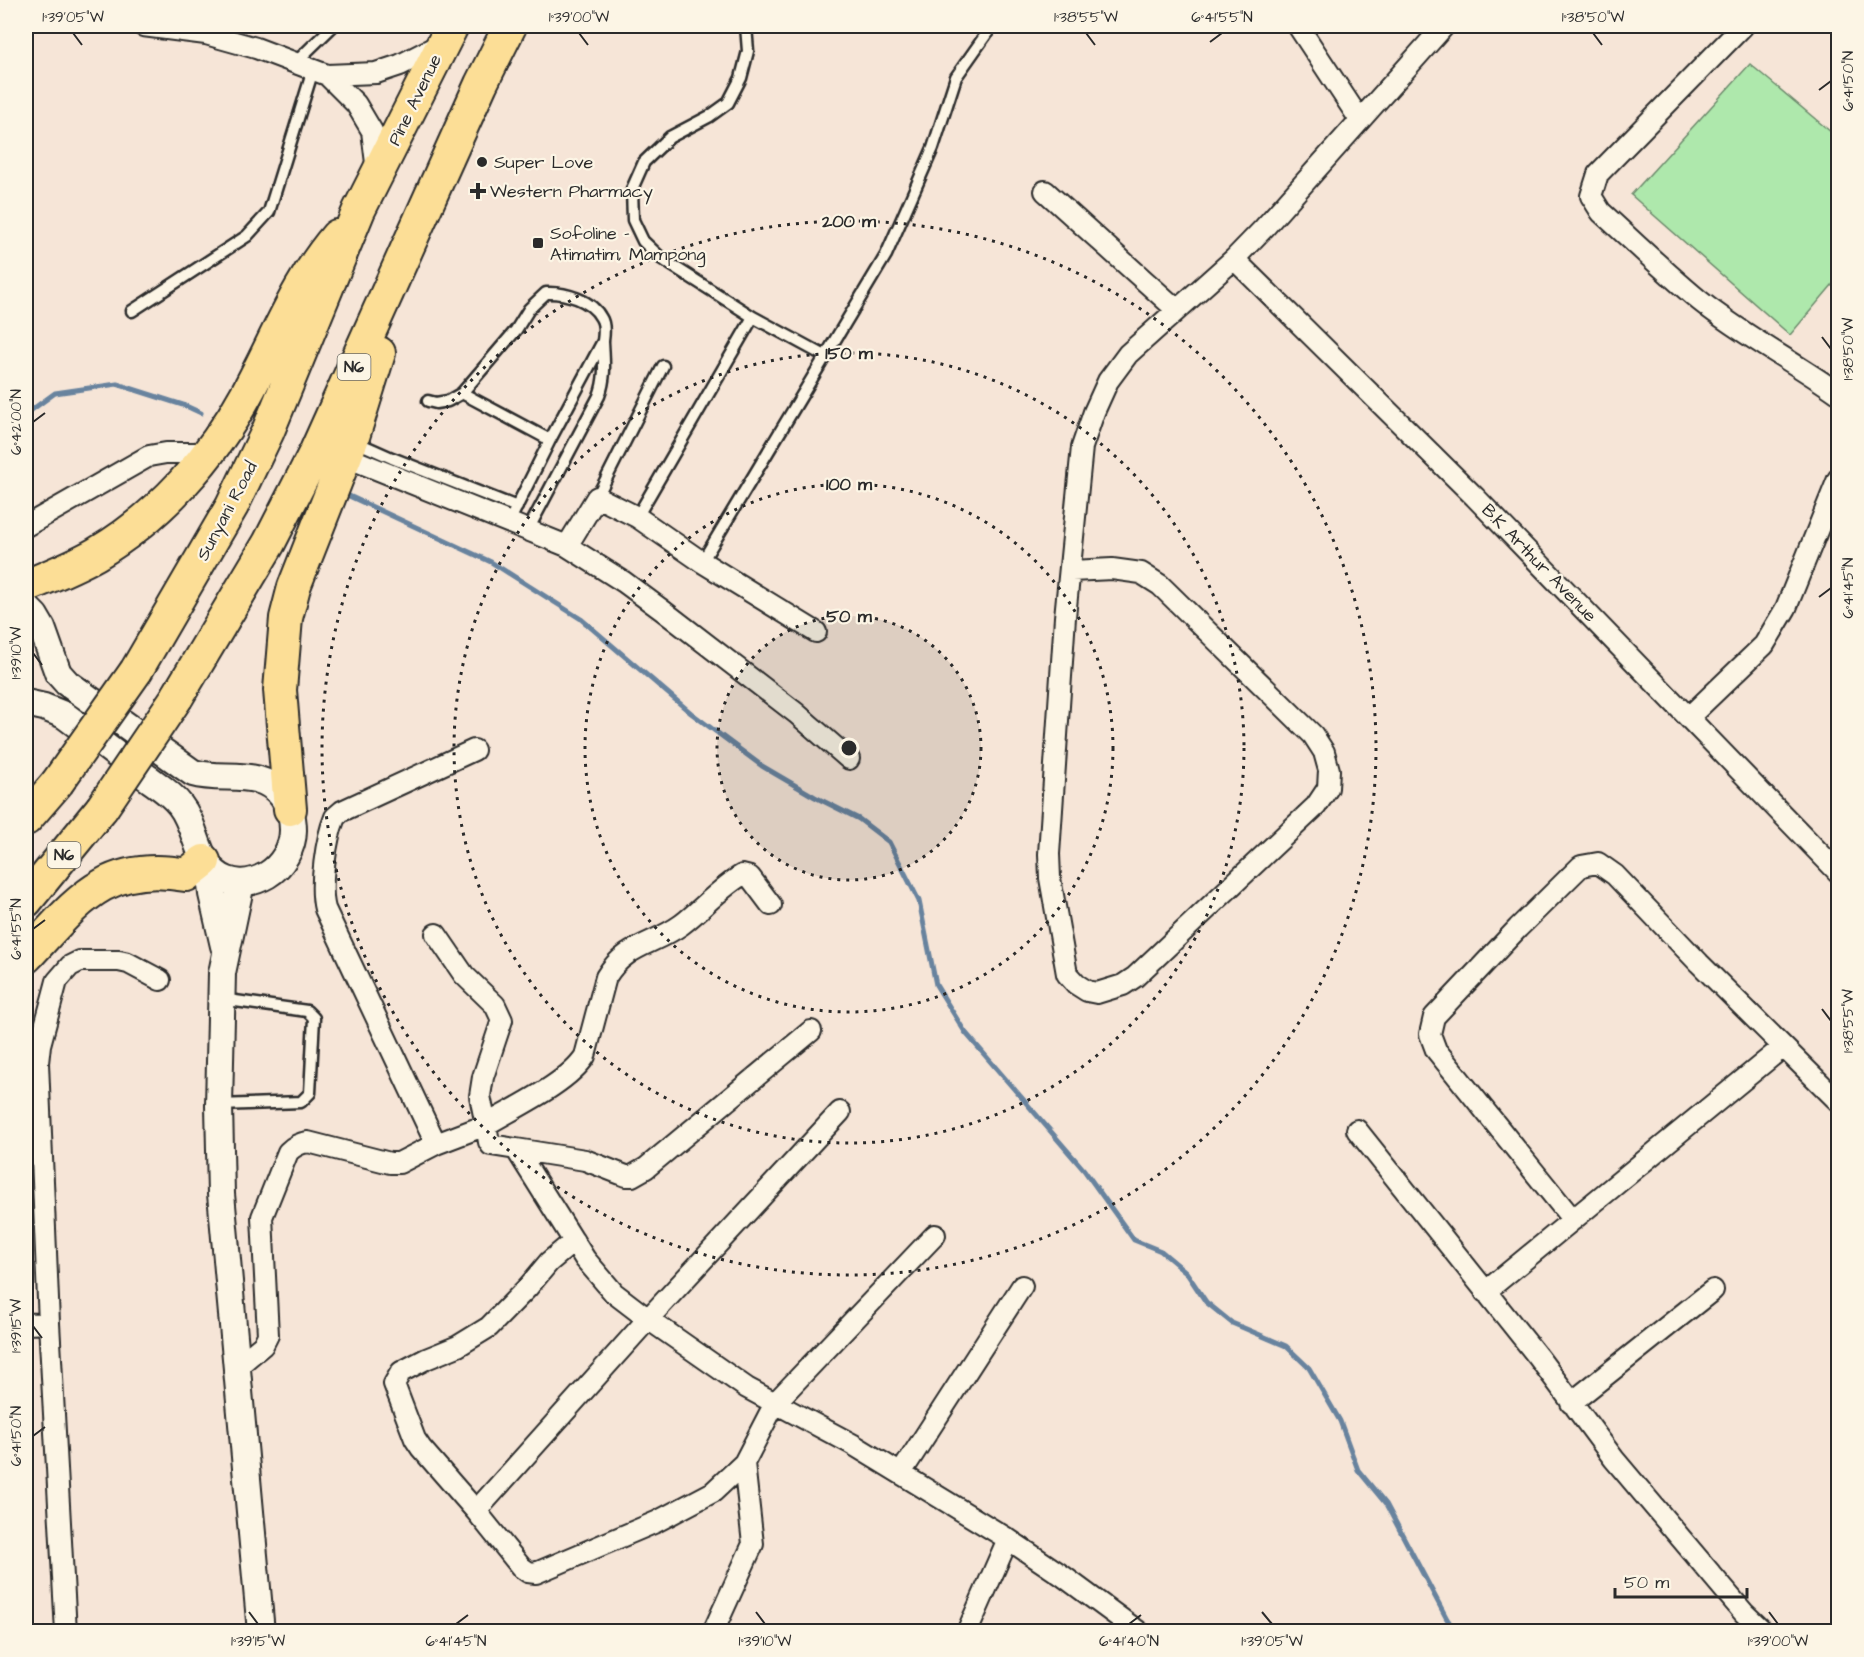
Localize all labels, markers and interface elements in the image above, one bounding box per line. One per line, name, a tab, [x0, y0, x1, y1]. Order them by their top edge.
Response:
text: 1°39'05"W	[42, 7, 104, 28]
text: 1°39'00"W	[549, 7, 609, 28]
text: 1°38'55"W	[1054, 7, 1118, 28]
text: 6°41'55"N	[1191, 7, 1253, 28]
text: 1°38'50"W	[1562, 7, 1624, 28]
street label: Pine Avenue	[382, 50, 448, 150]
text: 6°41'50"N	[1838, 51, 1859, 111]
place label: Super Love	[494, 150, 594, 175]
marker: Super Love	[475, 155, 489, 169]
place label: Western Pharmacy	[490, 179, 653, 205]
marker: Western Pharmacy	[471, 184, 485, 198]
text: 200 m	[821, 209, 877, 234]
place label: Sofoline - Atimatim, Mampong	[550, 221, 706, 268]
marker: Sofoline - Atimatim, Mampong	[531, 236, 545, 250]
text: 1°38'50"W	[1838, 318, 1859, 380]
text: 150 m	[825, 341, 874, 366]
road number: N6	[338, 354, 370, 380]
text: 6°42'00"N	[6, 389, 27, 455]
street label: Sunyani Road	[190, 457, 265, 565]
text: 100 m	[826, 472, 873, 497]
street label: B.K Arthur Avenue	[1476, 498, 1602, 628]
text: 6°41'45"N	[1838, 557, 1859, 619]
text: 50 m	[826, 604, 873, 629]
text: 1°39'10"W	[6, 627, 27, 679]
centre of rings	[839, 738, 859, 758]
road number: N6	[48, 842, 80, 868]
text: 6°41'55"N	[6, 898, 27, 960]
text: 1°38'55"W	[1838, 989, 1859, 1053]
text: 1°39'15"W	[6, 1299, 27, 1353]
text: 6°41'50"N	[6, 1406, 27, 1466]
scale bar	[1615, 1561, 1747, 1599]
text: 50 m	[1624, 1570, 1669, 1595]
text: 1°39'15"W	[231, 1631, 285, 1652]
text: 6°41'45"N	[425, 1631, 487, 1652]
text: 1°39'10"W	[739, 1631, 791, 1652]
text: 6°41'40"N	[1099, 1631, 1159, 1652]
text: 1°39'05"W	[1241, 1631, 1303, 1652]
text: 1°39'00"W	[1748, 1631, 1808, 1652]

